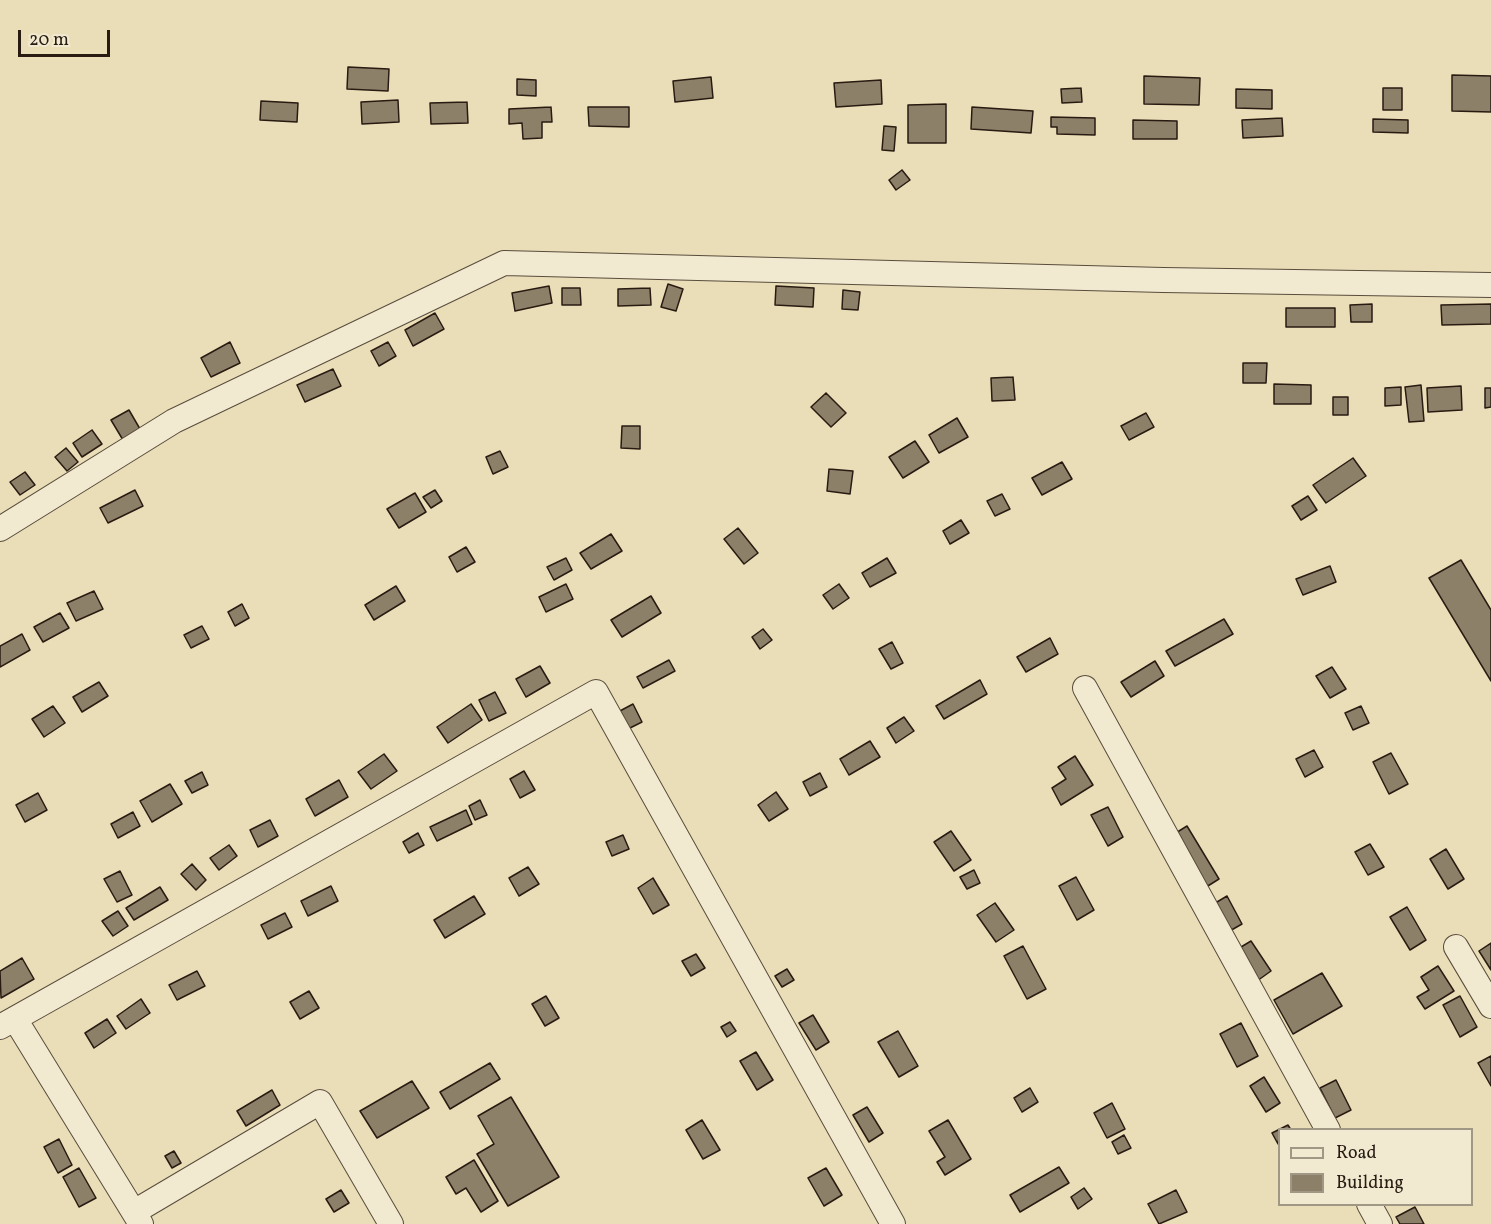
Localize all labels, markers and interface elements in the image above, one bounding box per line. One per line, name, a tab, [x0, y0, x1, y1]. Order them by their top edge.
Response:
scale bar	[21, 18, 112, 56]
text: 20 m	[29, 28, 69, 53]
legend	[1278, 1128, 1473, 1206]
text: Road	[1336, 1141, 1377, 1166]
text: Building	[1336, 1171, 1404, 1196]

